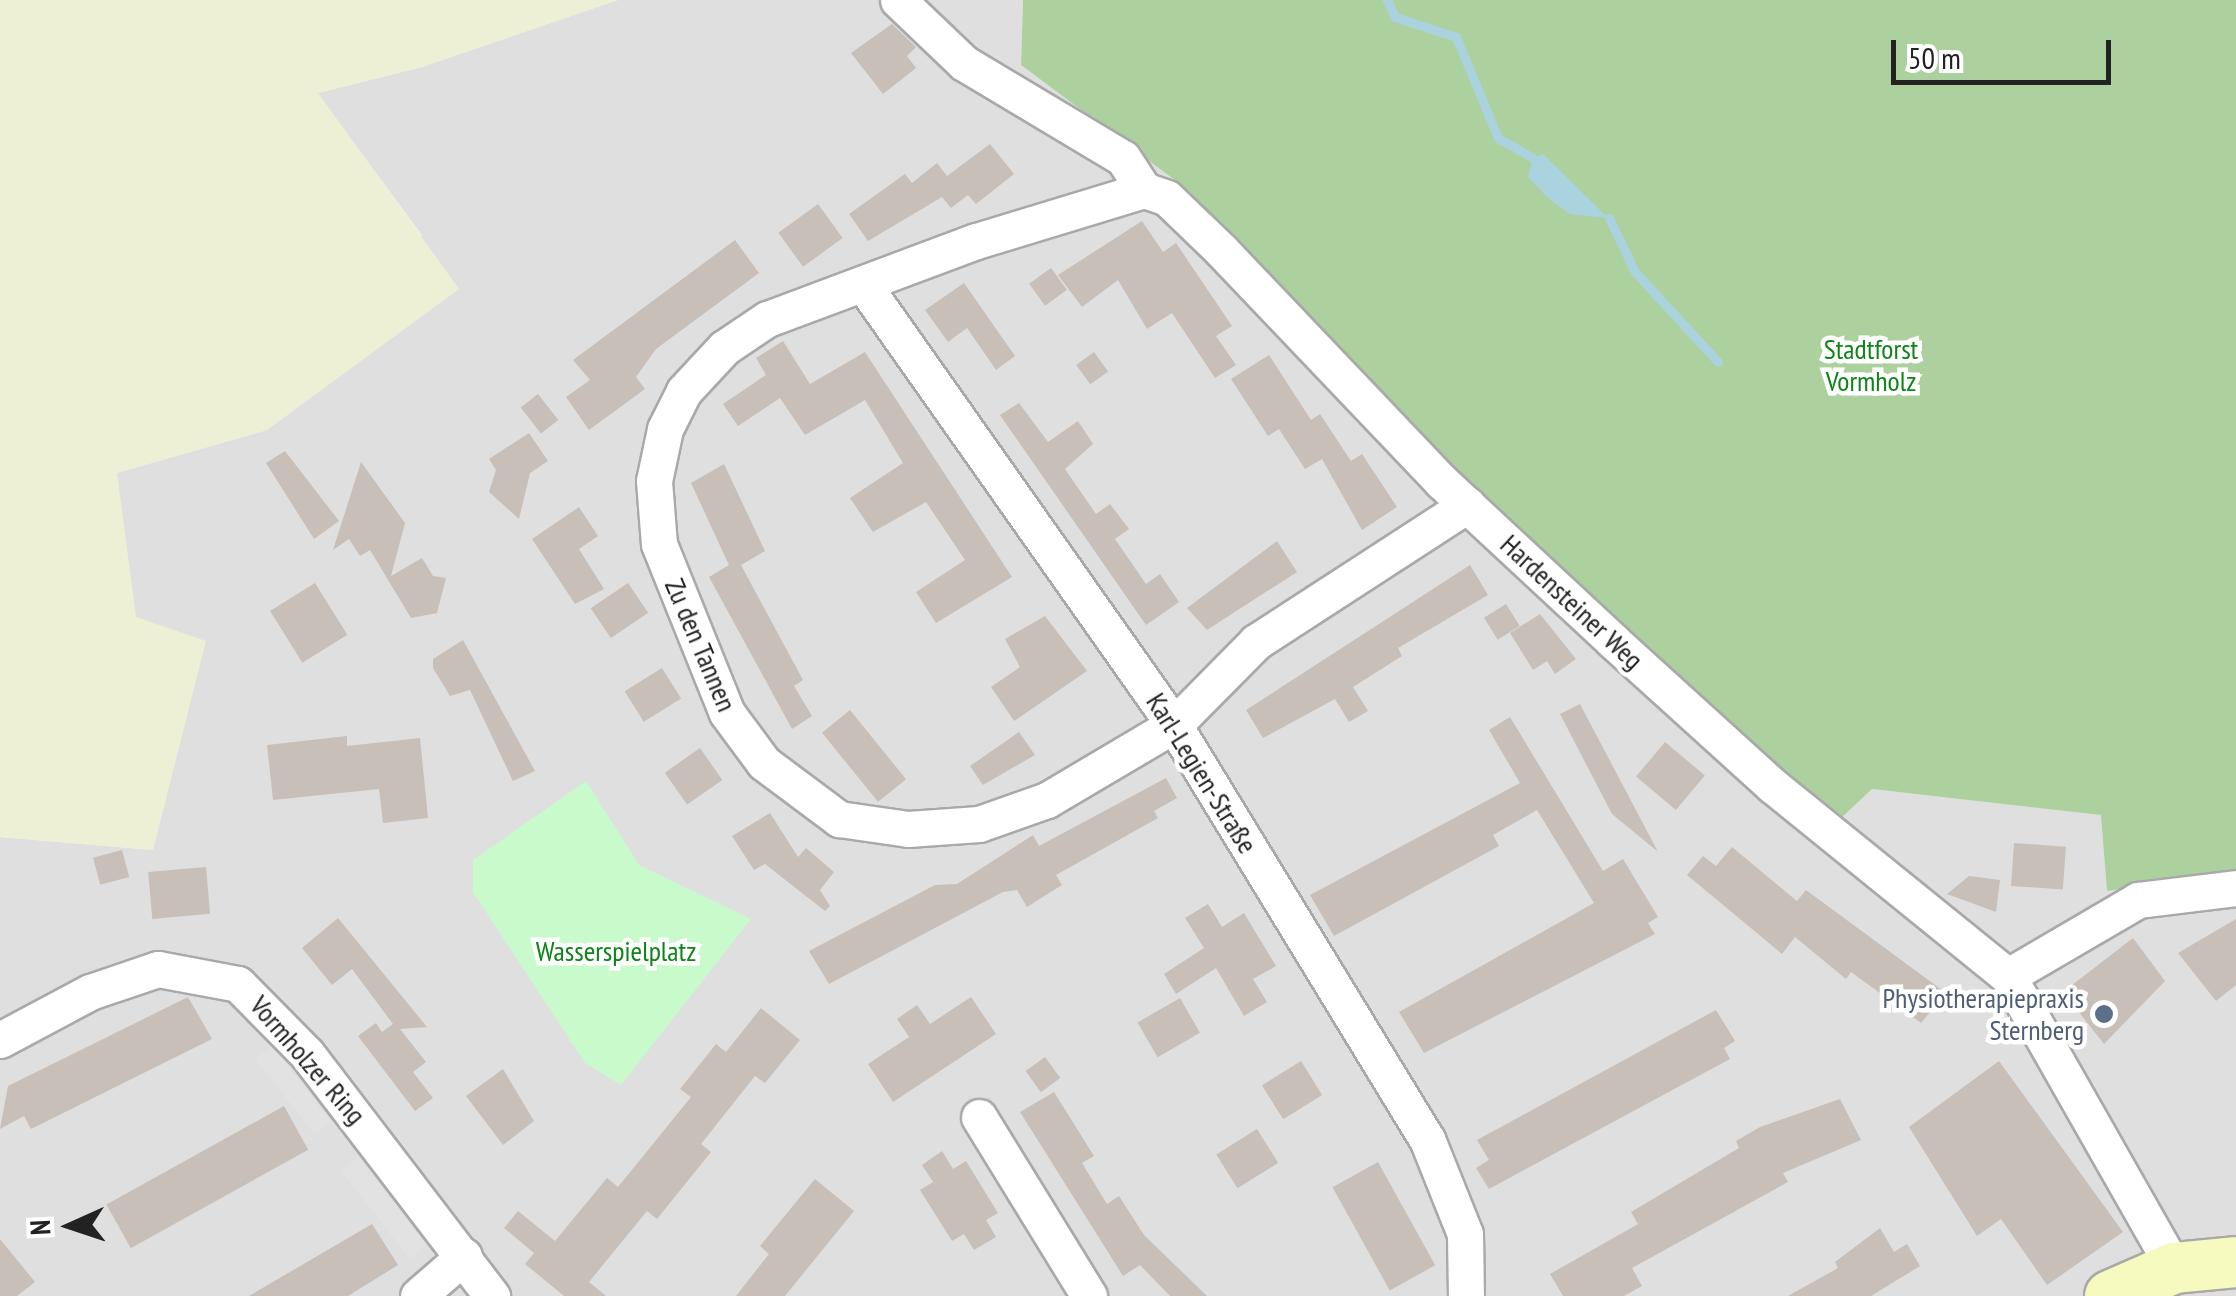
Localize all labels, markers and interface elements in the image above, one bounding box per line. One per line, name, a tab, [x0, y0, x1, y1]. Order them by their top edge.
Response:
scale bar	[1896, 20, 2116, 82]
text: 50 m	[1908, 38, 1961, 77]
park label: Stadtforst Vormholz	[1824, 332, 1918, 398]
street label: Hardensteiner Weg	[1494, 527, 1650, 677]
street label: Zu den Tannen	[658, 573, 744, 717]
street label: Karl-Legien-Straße	[1139, 687, 1265, 859]
park label: Wasserspielplatz	[536, 934, 696, 968]
place label: Physiotherapiepraxis Sternberg	[1882, 981, 2084, 1047]
street label: Vormholzer Ring	[243, 989, 373, 1131]
marker: Physiotherapiepraxis Sternberg	[2093, 1003, 2115, 1025]
north arrow	[20, 1176, 120, 1276]
text: N	[21, 1219, 58, 1236]

